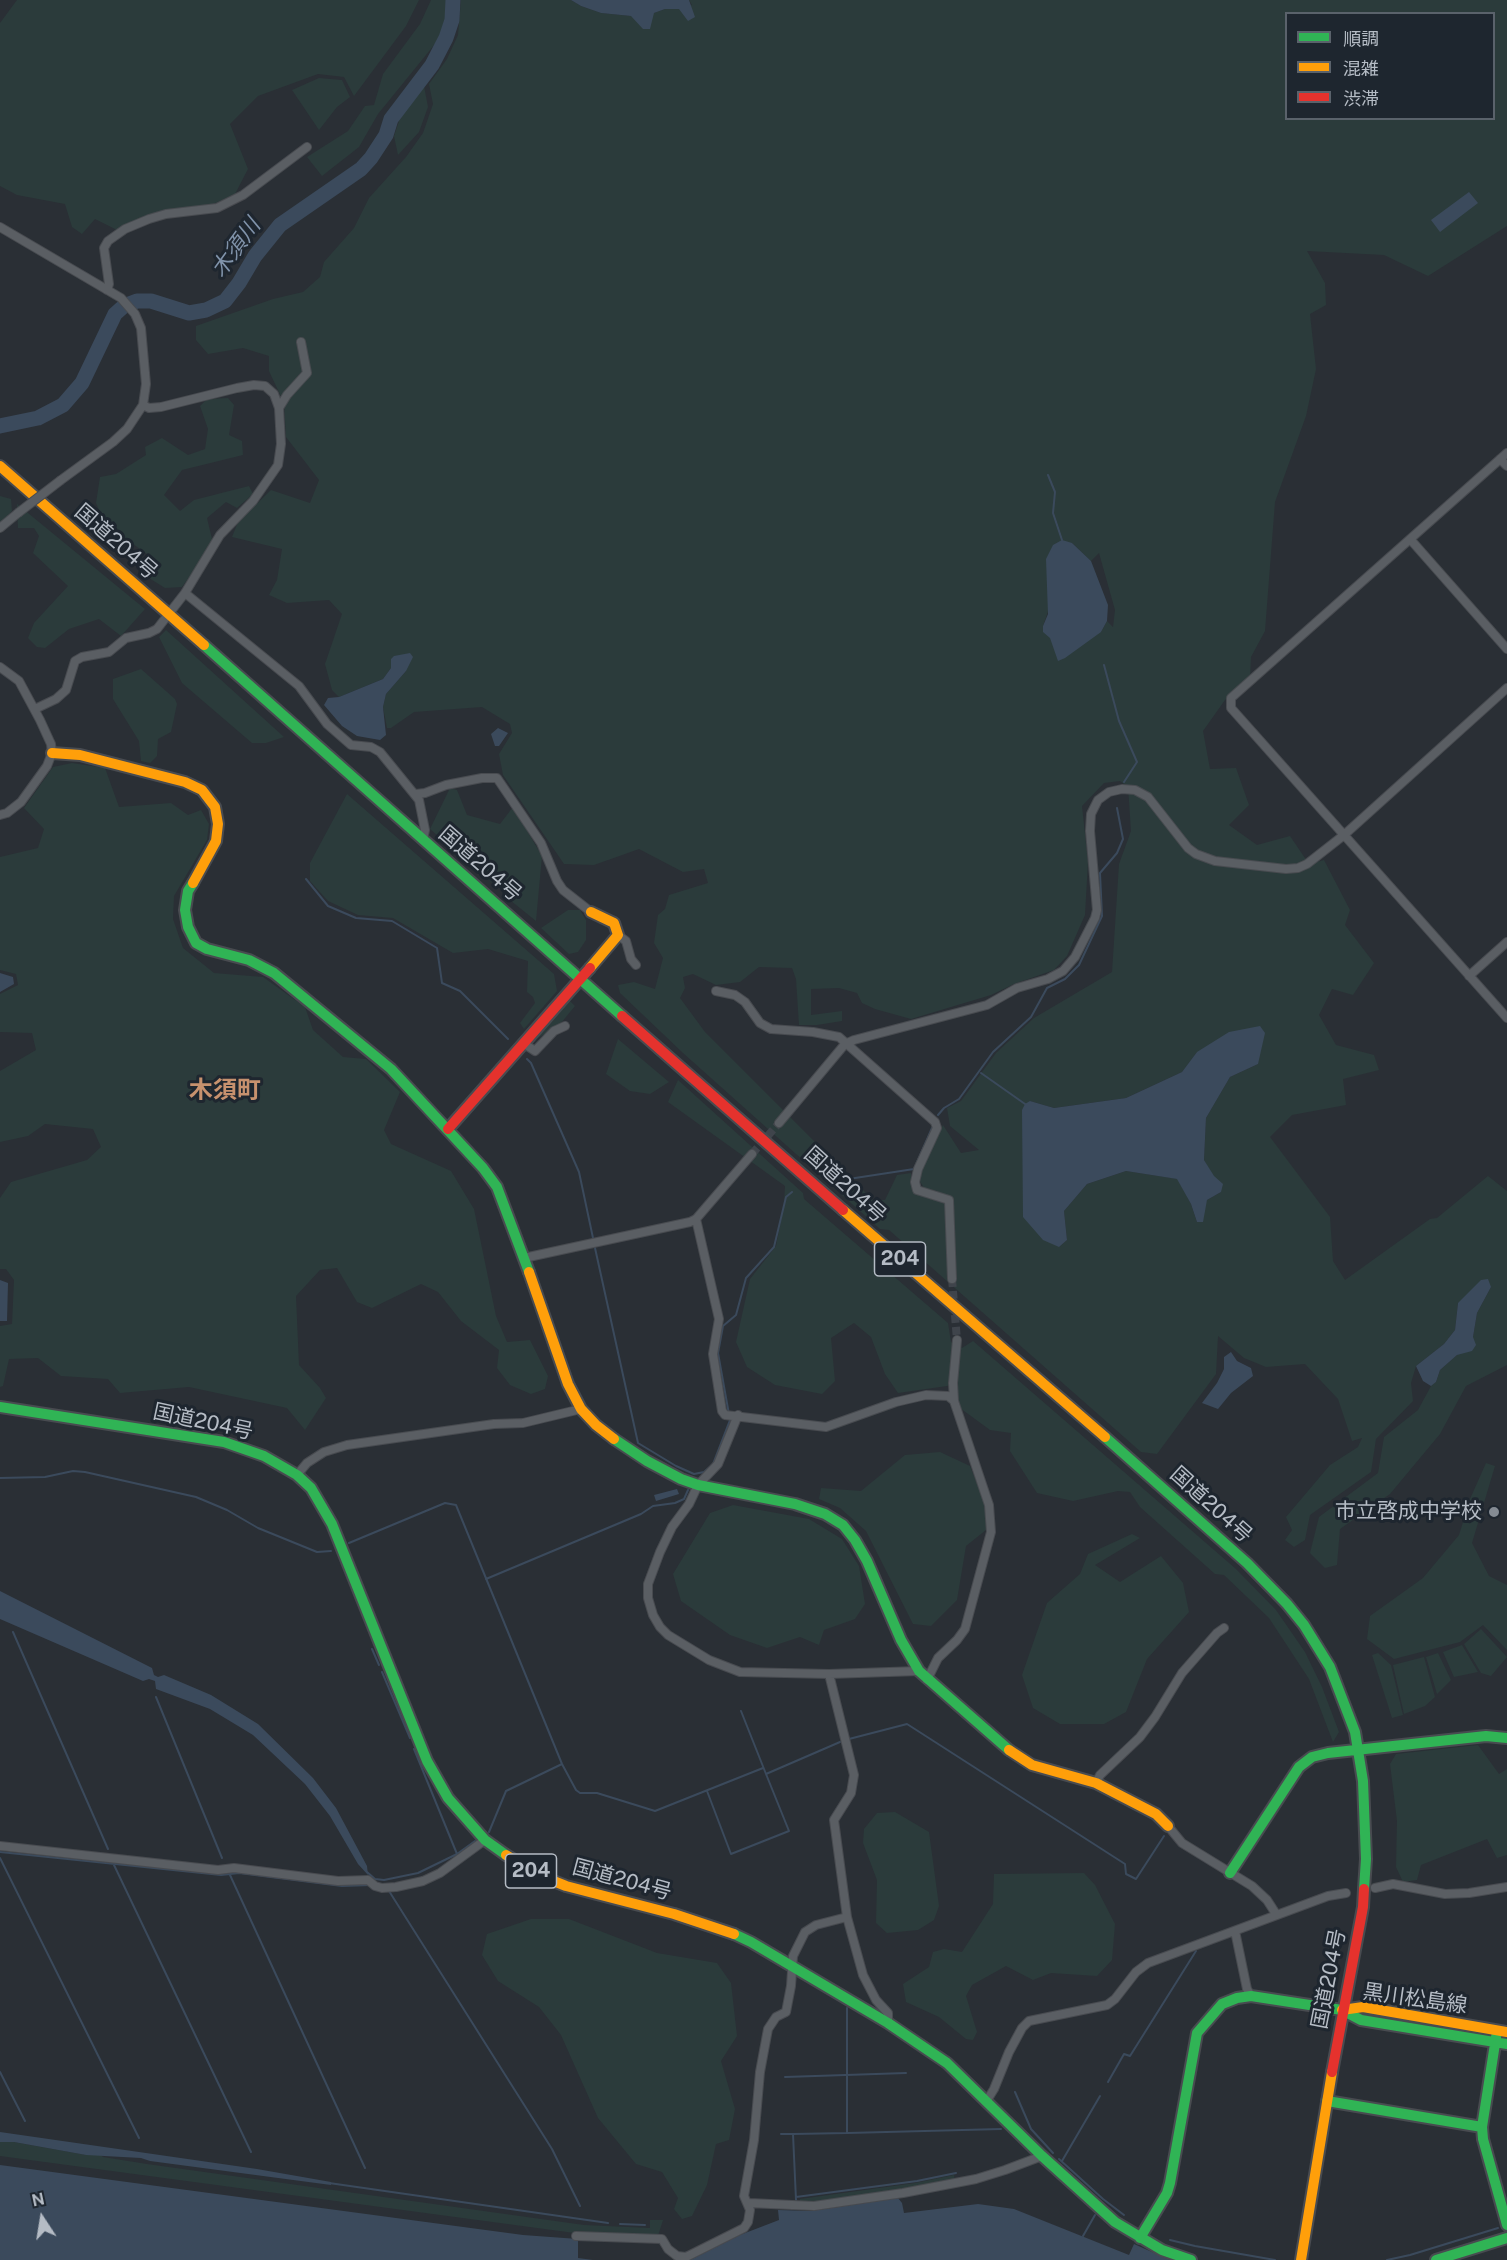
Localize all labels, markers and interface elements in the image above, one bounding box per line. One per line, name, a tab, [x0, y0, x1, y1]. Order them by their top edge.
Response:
legend	[1285, 12, 1495, 120]
text: 順調	[1343, 28, 1379, 49]
text: 混雑	[1343, 58, 1379, 79]
text: 渋滞	[1343, 88, 1379, 109]
water label: 木須川	[206, 214, 266, 282]
street label: 国道204号	[69, 499, 163, 585]
street label: 国道204号	[433, 821, 527, 907]
district label: 木須町	[189, 1077, 261, 1105]
street label: 国道204号	[799, 1142, 891, 1228]
road number: 204	[874, 1242, 926, 1276]
street label: 国道204号	[151, 1399, 255, 1445]
street label: 国道204号	[1165, 1462, 1257, 1548]
place label: 市立啓成中学校	[1335, 1499, 1482, 1525]
marker: 市立啓成中学校	[1487, 1505, 1501, 1519]
road number: 204	[506, 1854, 556, 1888]
street label: 国道204号	[570, 1855, 674, 1905]
street label: 国道204号	[1307, 1927, 1351, 2031]
street label: 黒川松島線	[1361, 1979, 1469, 2019]
north arrow	[12, 2188, 72, 2248]
text: N	[30, 2189, 46, 2210]

